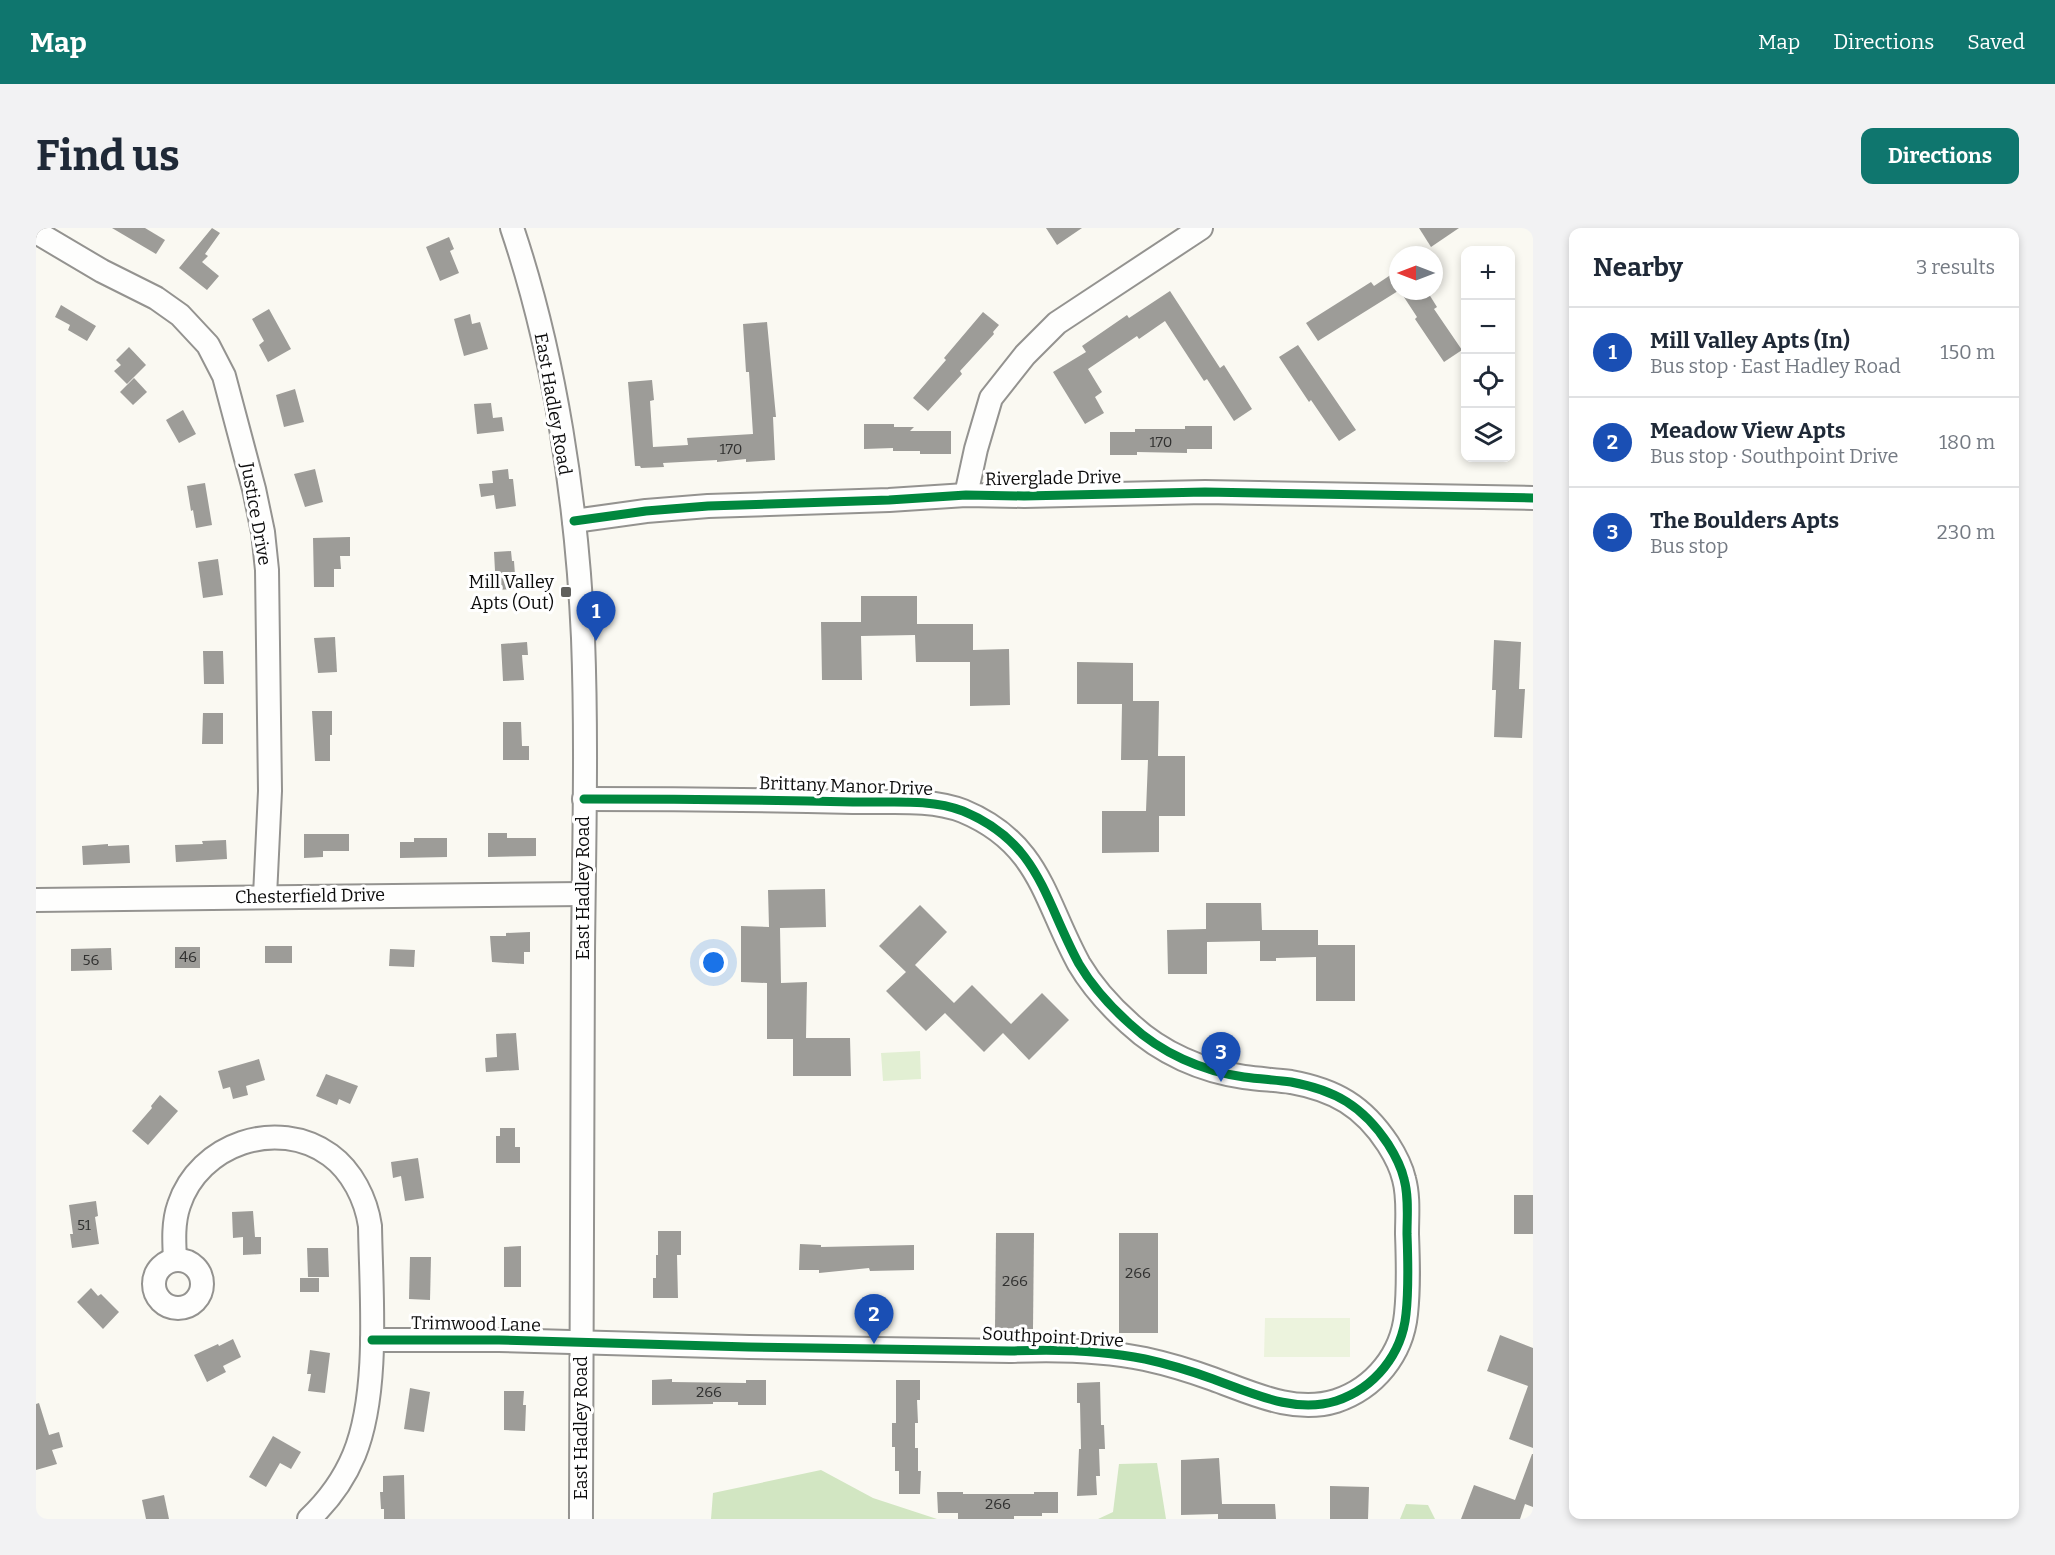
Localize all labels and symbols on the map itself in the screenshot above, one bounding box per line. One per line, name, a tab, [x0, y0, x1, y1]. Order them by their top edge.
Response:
north arrow	[1389, 246, 1443, 300]
street label: East Hadley Road	[530, 331, 576, 477]
house number: 170	[1150, 433, 1172, 451]
house number: 170	[720, 440, 742, 458]
street label: Justice Drive	[236, 460, 276, 567]
street label: Riverglade Drive	[985, 466, 1121, 490]
place label: Mill Valley Apts (Out)	[468, 571, 554, 614]
marker: Mill Valley Apts (Out)	[559, 585, 573, 599]
pin: 1	[576, 592, 616, 641]
street label: Brittany Manor Drive	[759, 772, 933, 800]
street label: East Hadley Road	[572, 816, 594, 960]
street label: Chesterfield Drive	[235, 884, 385, 908]
house number: 46	[179, 948, 197, 966]
your location	[699, 948, 728, 977]
house number: 56	[83, 951, 100, 969]
pin: 3	[1202, 1032, 1240, 1082]
house number: 51	[77, 1216, 91, 1234]
house number: 266	[1125, 1264, 1151, 1282]
house number: 266	[1002, 1272, 1028, 1290]
pin: 2	[854, 1294, 894, 1344]
street label: Trimwood Lane	[411, 1312, 541, 1336]
street label: Southpoint Drive	[982, 1322, 1124, 1352]
street label: East Hadley Road	[570, 1356, 592, 1500]
house number: 266	[696, 1383, 722, 1401]
house number: 266	[985, 1495, 1011, 1513]

